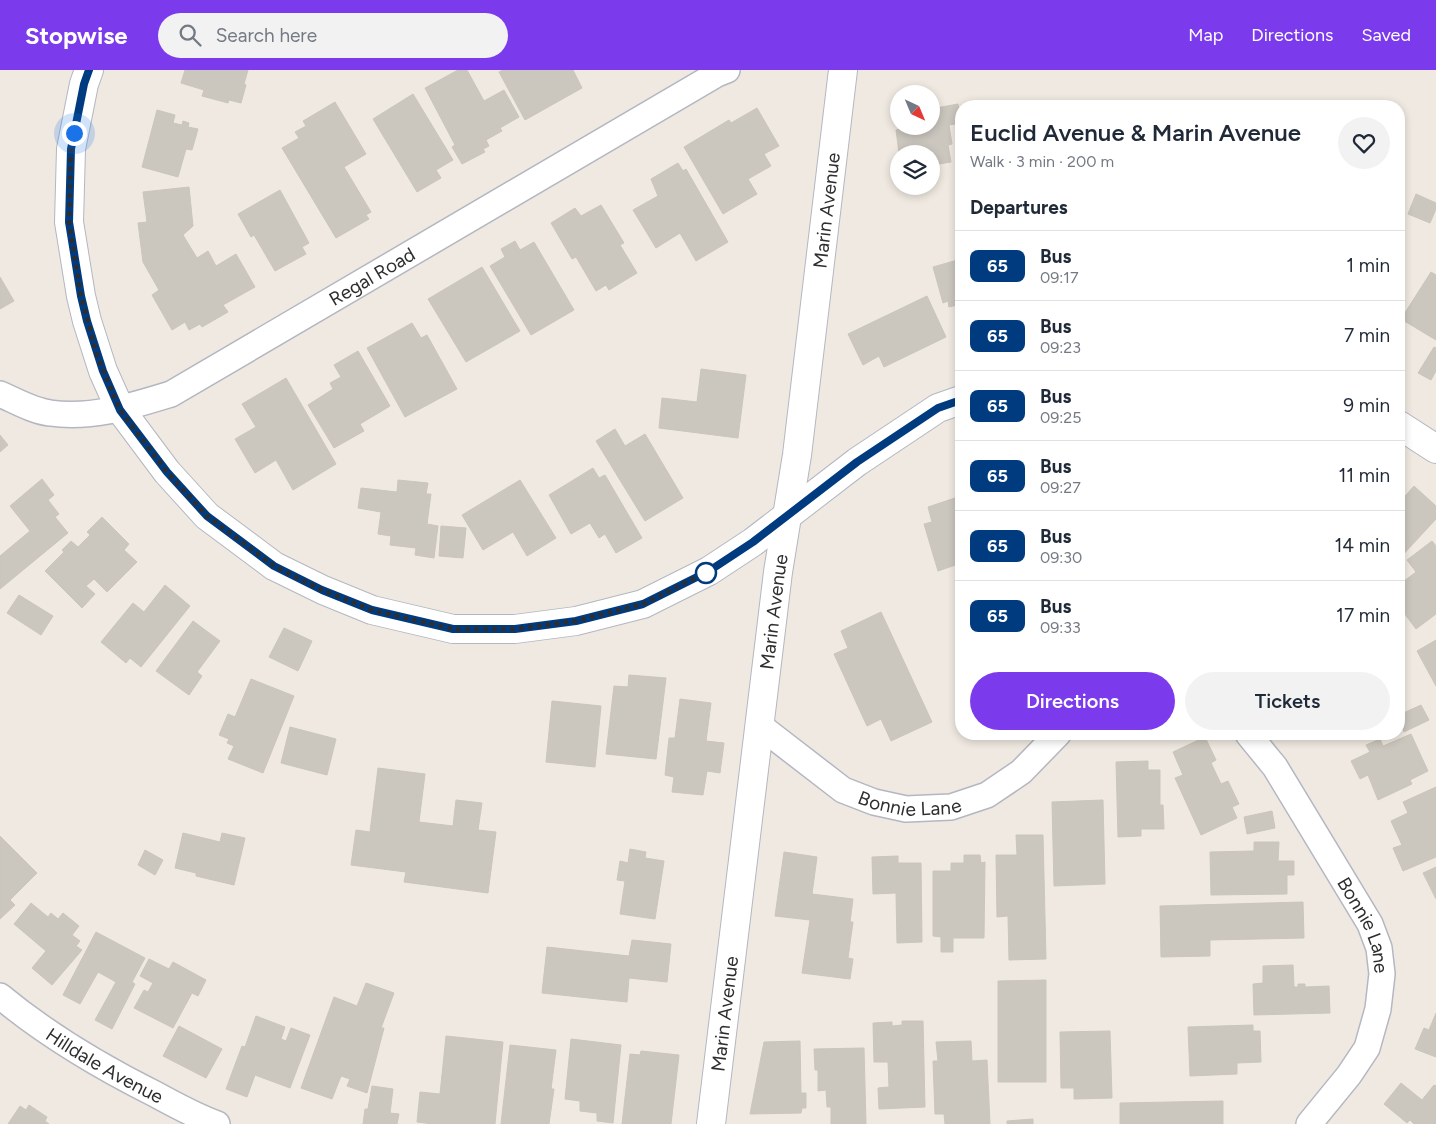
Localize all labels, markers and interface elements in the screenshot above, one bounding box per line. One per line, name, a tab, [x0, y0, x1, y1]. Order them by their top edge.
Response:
search box	[158, 13, 508, 58]
text: Stopwise	[25, 21, 128, 50]
icon: search	[176, 21, 204, 49]
text: Search here	[216, 24, 317, 47]
text: Map	[1188, 24, 1223, 46]
text: Directions	[1251, 24, 1333, 46]
text: Saved	[1361, 24, 1411, 46]
north arrow	[890, 85, 940, 135]
map controls	[890, 85, 940, 195]
button: heart	[1338, 117, 1390, 169]
text: Euclid Avenue & Marin Avenue	[970, 118, 1301, 147]
your location	[62, 121, 87, 146]
button: layers	[890, 145, 940, 195]
street label: Marin Avenue	[808, 151, 845, 269]
text: Walk · 3 min · 200 m	[970, 152, 1114, 171]
text: Departures	[970, 196, 1068, 219]
street label: Regal Road	[325, 243, 419, 311]
text: Bus	[1040, 245, 1071, 268]
text: 1 min	[1346, 254, 1390, 277]
text: 65	[987, 255, 1008, 277]
text: 09:17	[1040, 268, 1079, 287]
text: Bus	[1040, 315, 1071, 338]
text: 7 min	[1344, 324, 1390, 347]
text: 65	[987, 325, 1008, 347]
text: 09:23	[1040, 338, 1081, 357]
text: Bus	[1040, 385, 1071, 408]
text: 9 min	[1343, 394, 1390, 417]
text: 65	[987, 395, 1008, 417]
text: 09:25	[1040, 408, 1082, 427]
text: Bus	[1040, 455, 1071, 478]
text: 11 min	[1338, 464, 1390, 487]
text: 65	[987, 465, 1008, 487]
text: 09:27	[1040, 478, 1081, 497]
text: Bus	[1040, 525, 1071, 548]
text: 14 min	[1334, 534, 1390, 557]
text: 65	[987, 535, 1008, 557]
text: 09:30	[1040, 548, 1082, 567]
street label: Marin Avenue	[755, 552, 793, 671]
unlabelled marker	[695, 562, 717, 584]
text: Bus	[1040, 595, 1071, 618]
text: 17 min	[1336, 604, 1390, 627]
text: 65	[987, 605, 1008, 627]
text: 09:33	[1040, 618, 1081, 637]
button: Directions	[970, 672, 1175, 730]
button: Tickets	[1185, 672, 1390, 730]
street label: Bonnie Lane	[855, 786, 964, 821]
street label: Bonnie Lane	[1332, 873, 1393, 974]
street label: Marin Avenue	[706, 955, 743, 1073]
street label: Hilldale Avenue	[42, 1023, 167, 1108]

